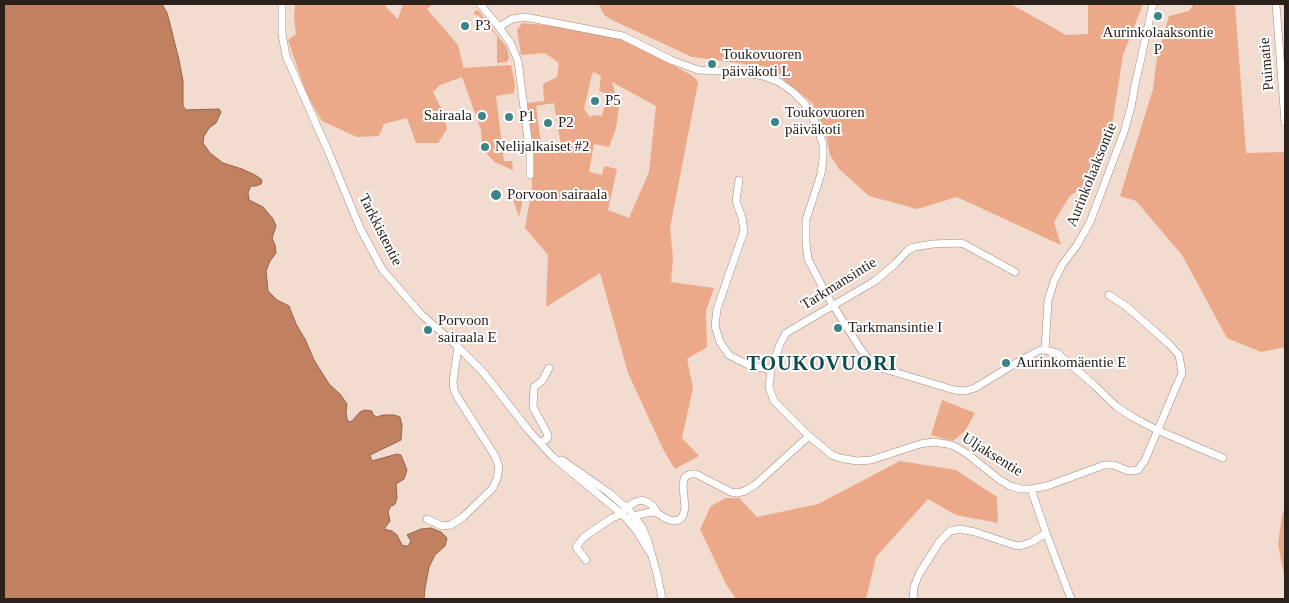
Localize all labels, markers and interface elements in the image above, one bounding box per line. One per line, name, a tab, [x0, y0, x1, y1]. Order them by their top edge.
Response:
marker: Aurinkolaaksontie P	[1152, 10, 1164, 22]
place label: P3	[475, 17, 491, 35]
marker: P3	[459, 20, 471, 32]
place label: Aurinkolaaksontie P	[1103, 24, 1213, 59]
street label: Puimatie	[1256, 37, 1278, 91]
place label: Toukovuoren päiväkoti L	[722, 46, 802, 81]
marker: Toukovuoren päiväkoti L	[706, 58, 718, 70]
place label: P5	[605, 92, 621, 110]
marker: P5	[589, 95, 601, 107]
place label: Toukovuoren päiväkoti	[785, 104, 865, 139]
place label: Sairaala	[424, 107, 472, 125]
place label: P1	[519, 108, 535, 126]
marker: Sairaala	[476, 110, 488, 122]
marker: P1	[503, 111, 515, 123]
place label: P2	[558, 114, 574, 132]
marker: Toukovuoren päiväkoti	[769, 116, 781, 128]
marker: P2	[542, 117, 554, 129]
street label: Aurinkolaaksontie	[1063, 120, 1121, 230]
place label: Nelijalkaiset #2	[495, 138, 590, 156]
marker: Nelijalkaiset #2	[479, 141, 491, 153]
place label: Porvoon sairaala	[507, 186, 607, 204]
marker: Porvoon sairaala	[489, 188, 503, 202]
street label: Tarkkistentie	[354, 191, 406, 269]
street label: Tarkmansintie	[798, 254, 880, 314]
place label: Porvoon sairaala E	[438, 312, 497, 347]
place label: Tarkmansintie I	[848, 319, 942, 337]
marker: Tarkmansintie I	[832, 322, 844, 334]
marker: Porvoon sairaala E	[422, 324, 434, 336]
district label: TOUKOVUORI	[745, 353, 899, 377]
place label: Aurinkomäentie E	[1016, 354, 1126, 372]
marker: Aurinkomäentie E	[1000, 357, 1012, 369]
street label: Uljaksentie	[958, 429, 1026, 481]

